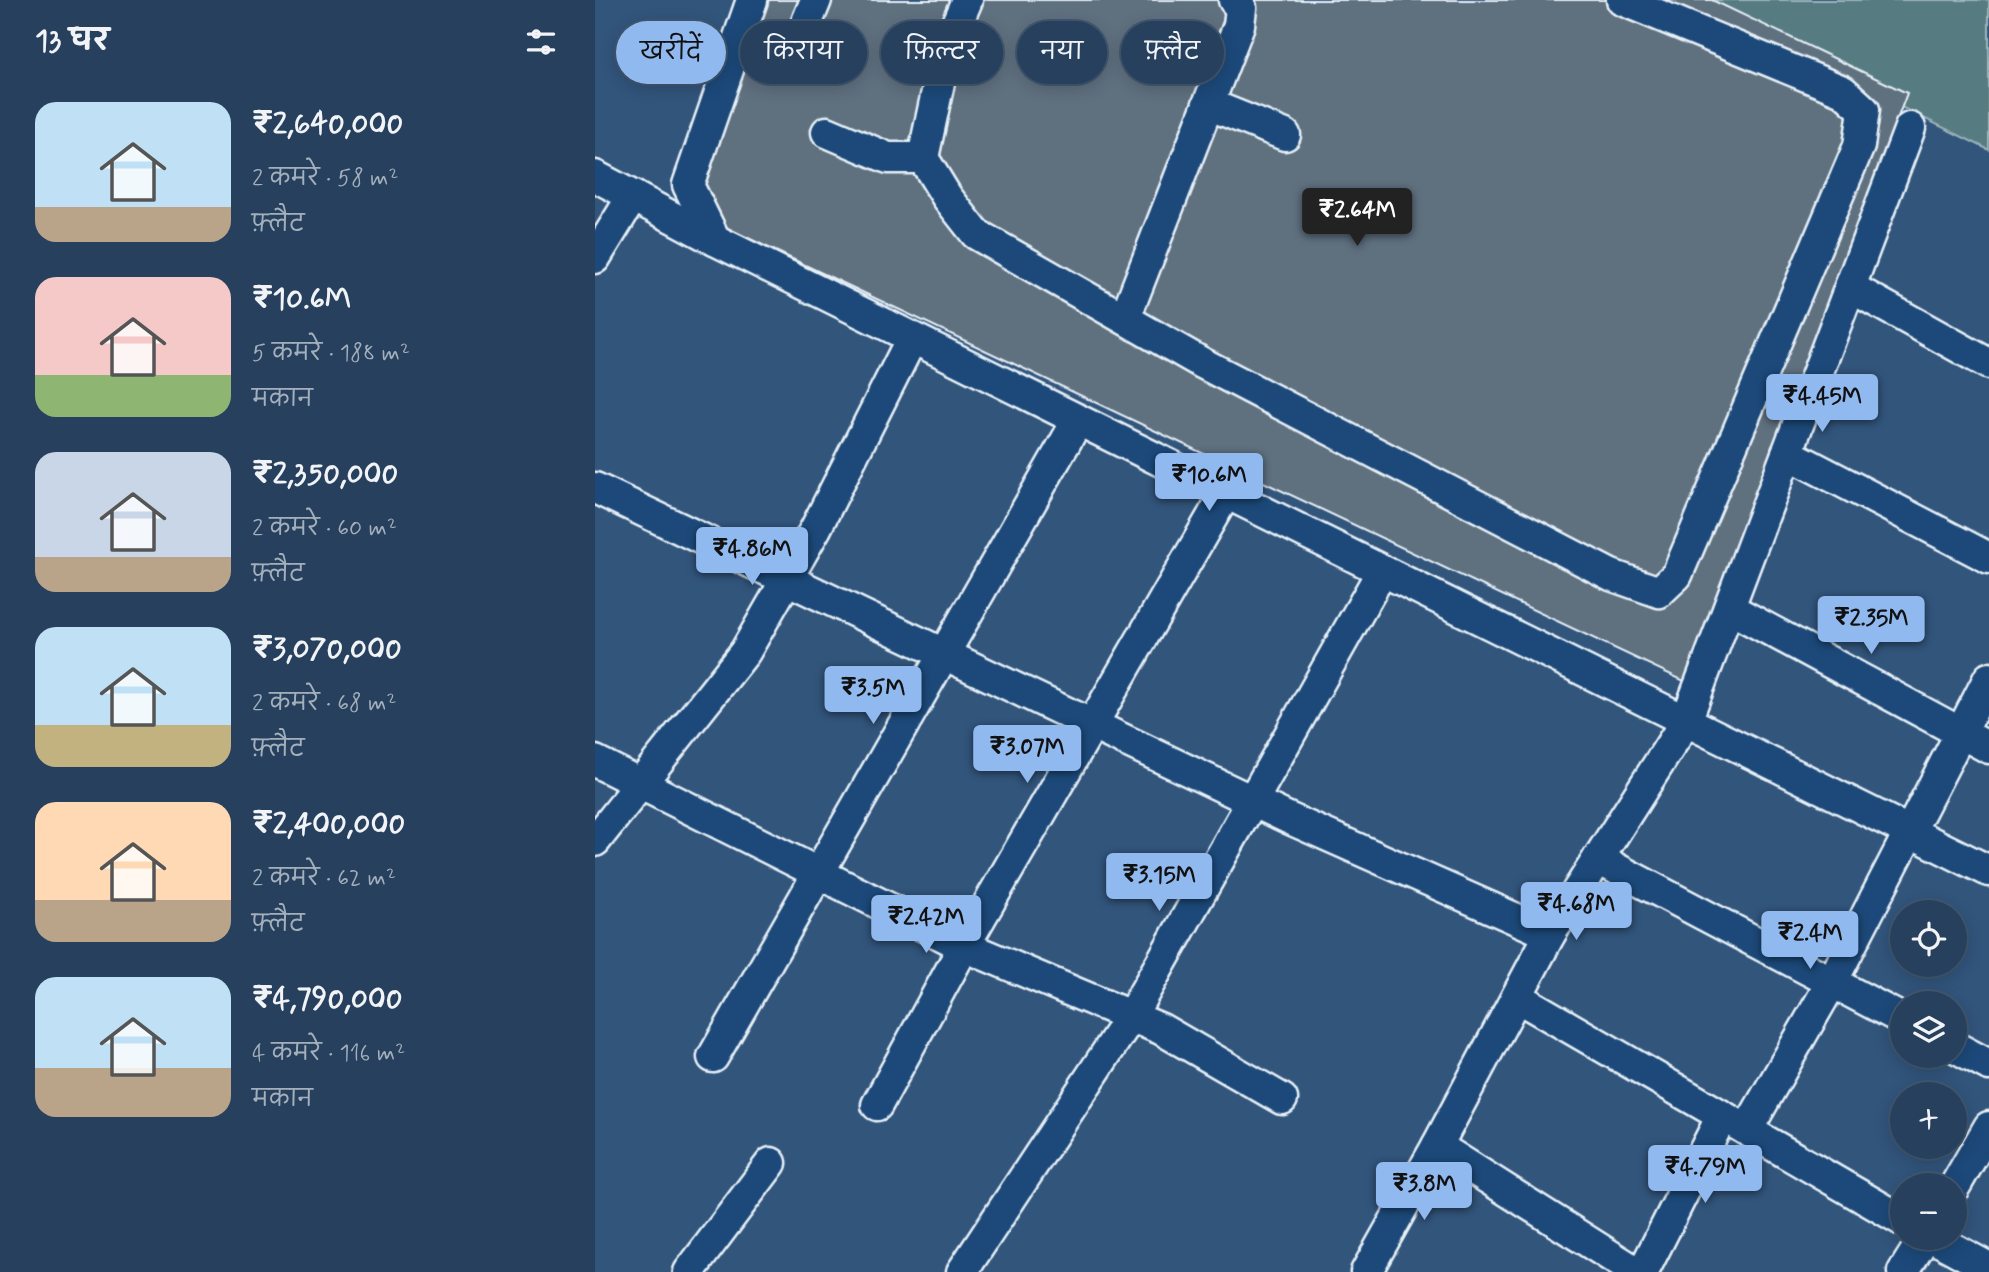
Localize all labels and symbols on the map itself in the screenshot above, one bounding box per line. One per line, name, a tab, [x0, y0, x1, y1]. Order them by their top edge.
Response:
pin: ₹2.64M	[1300, 188, 1414, 248]
pin: ₹4.45M	[1765, 374, 1879, 434]
pin: ₹10.6M	[1152, 454, 1266, 513]
pin: ₹4.86M	[695, 528, 809, 587]
pin: ₹2.35M	[1814, 596, 1928, 656]
pin: ₹3.5M	[824, 666, 922, 726]
pin: ₹3.07M	[970, 726, 1084, 785]
pin: ₹3.15M	[1102, 853, 1216, 913]
pin: ₹4.68M	[1519, 883, 1633, 942]
pin: ₹2.42M	[869, 895, 983, 955]
pin: ₹2.4M	[1761, 912, 1859, 971]
pin: ₹4.79M	[1648, 1146, 1762, 1205]
pin: ₹3.8M	[1375, 1162, 1473, 1222]

